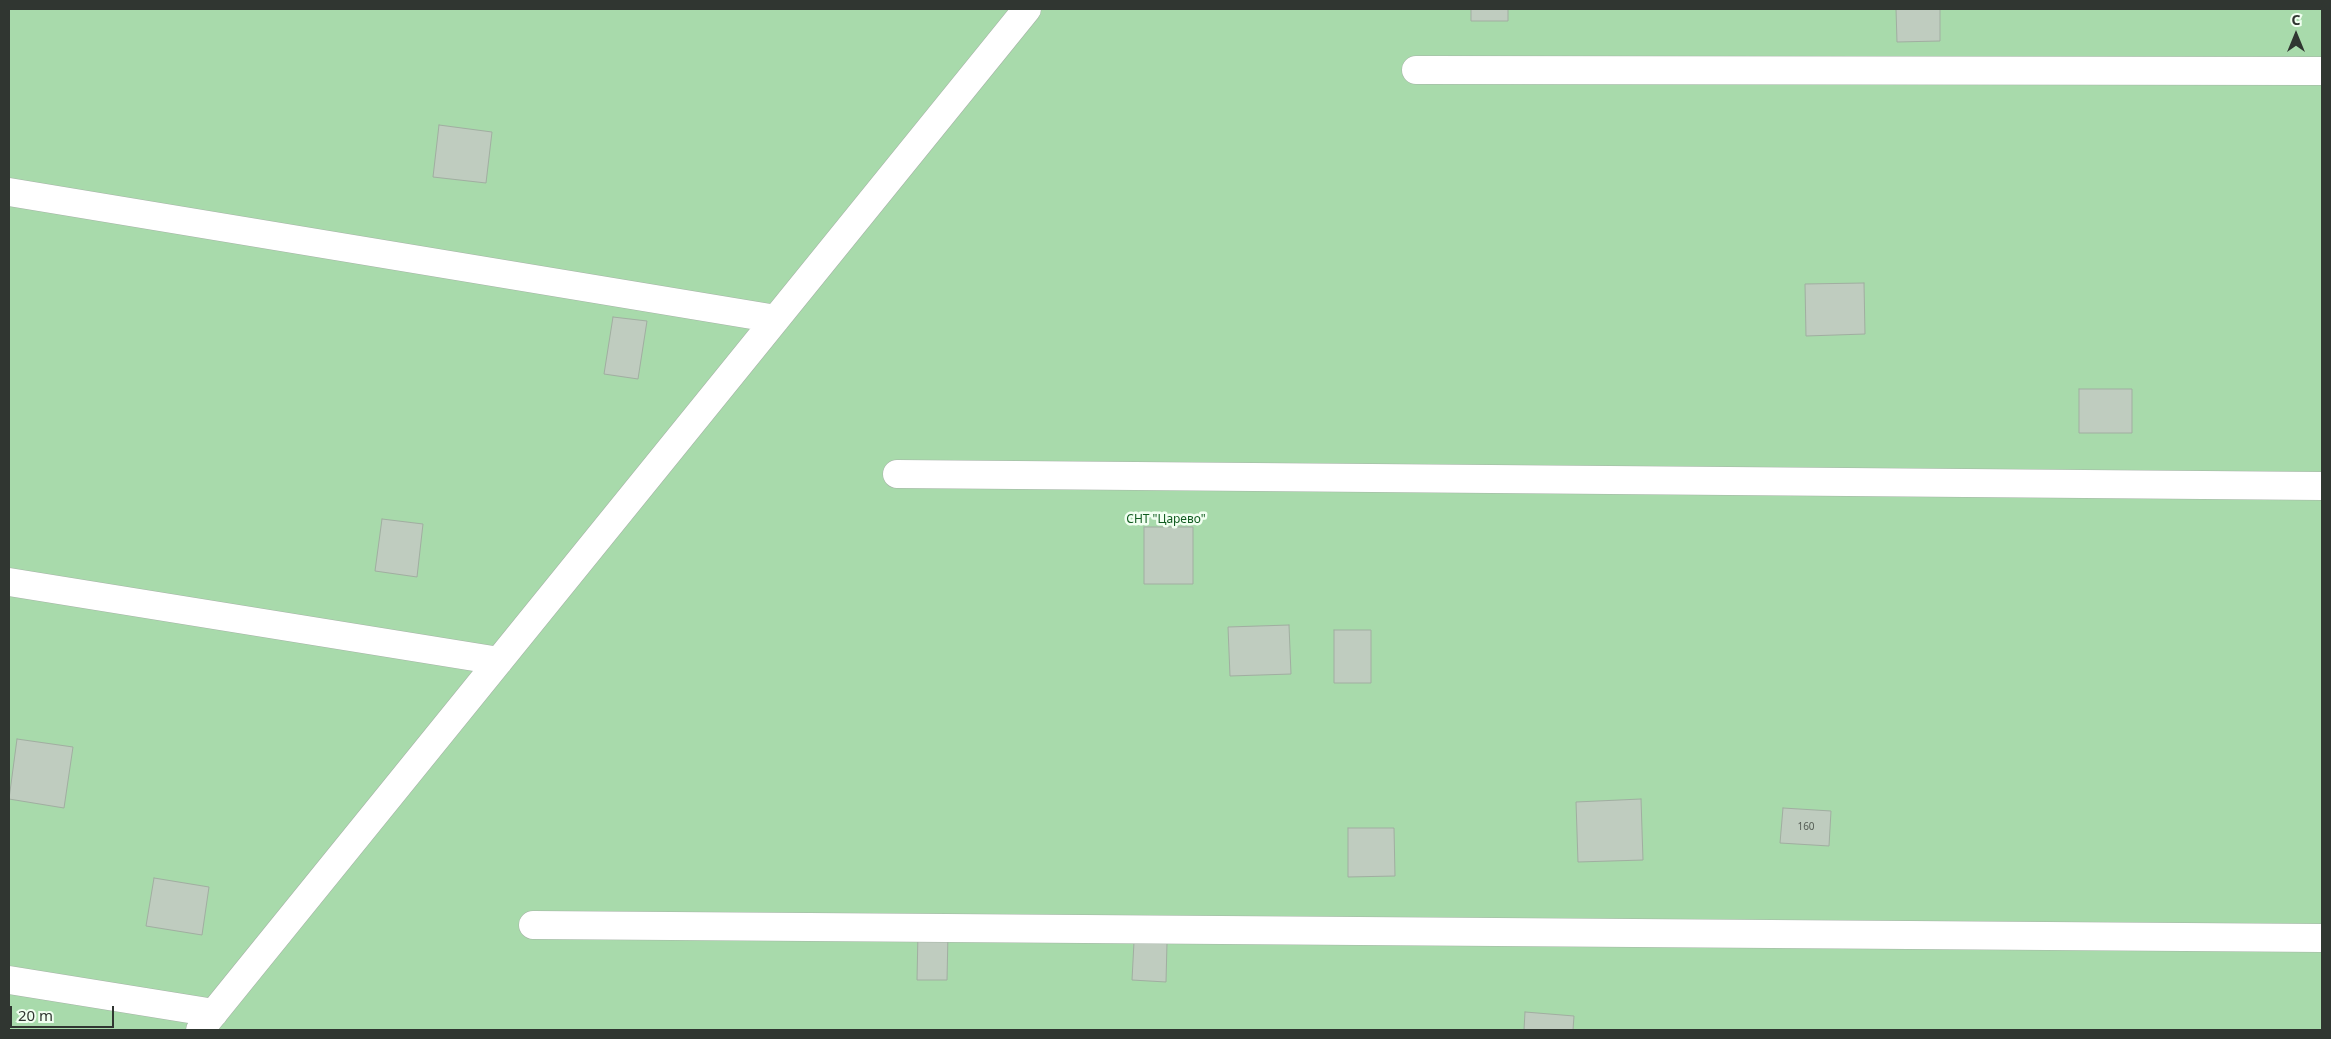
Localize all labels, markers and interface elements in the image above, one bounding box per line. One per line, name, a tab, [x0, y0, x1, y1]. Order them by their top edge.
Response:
north arrow	[2271, 10, 2321, 60]
text: С	[2291, 10, 2301, 29]
park label: СНТ "Царево"	[1126, 513, 1206, 527]
house number: 160	[1797, 821, 1815, 833]
scale bar	[12, 996, 116, 1028]
text: 20 m	[18, 1005, 53, 1025]

